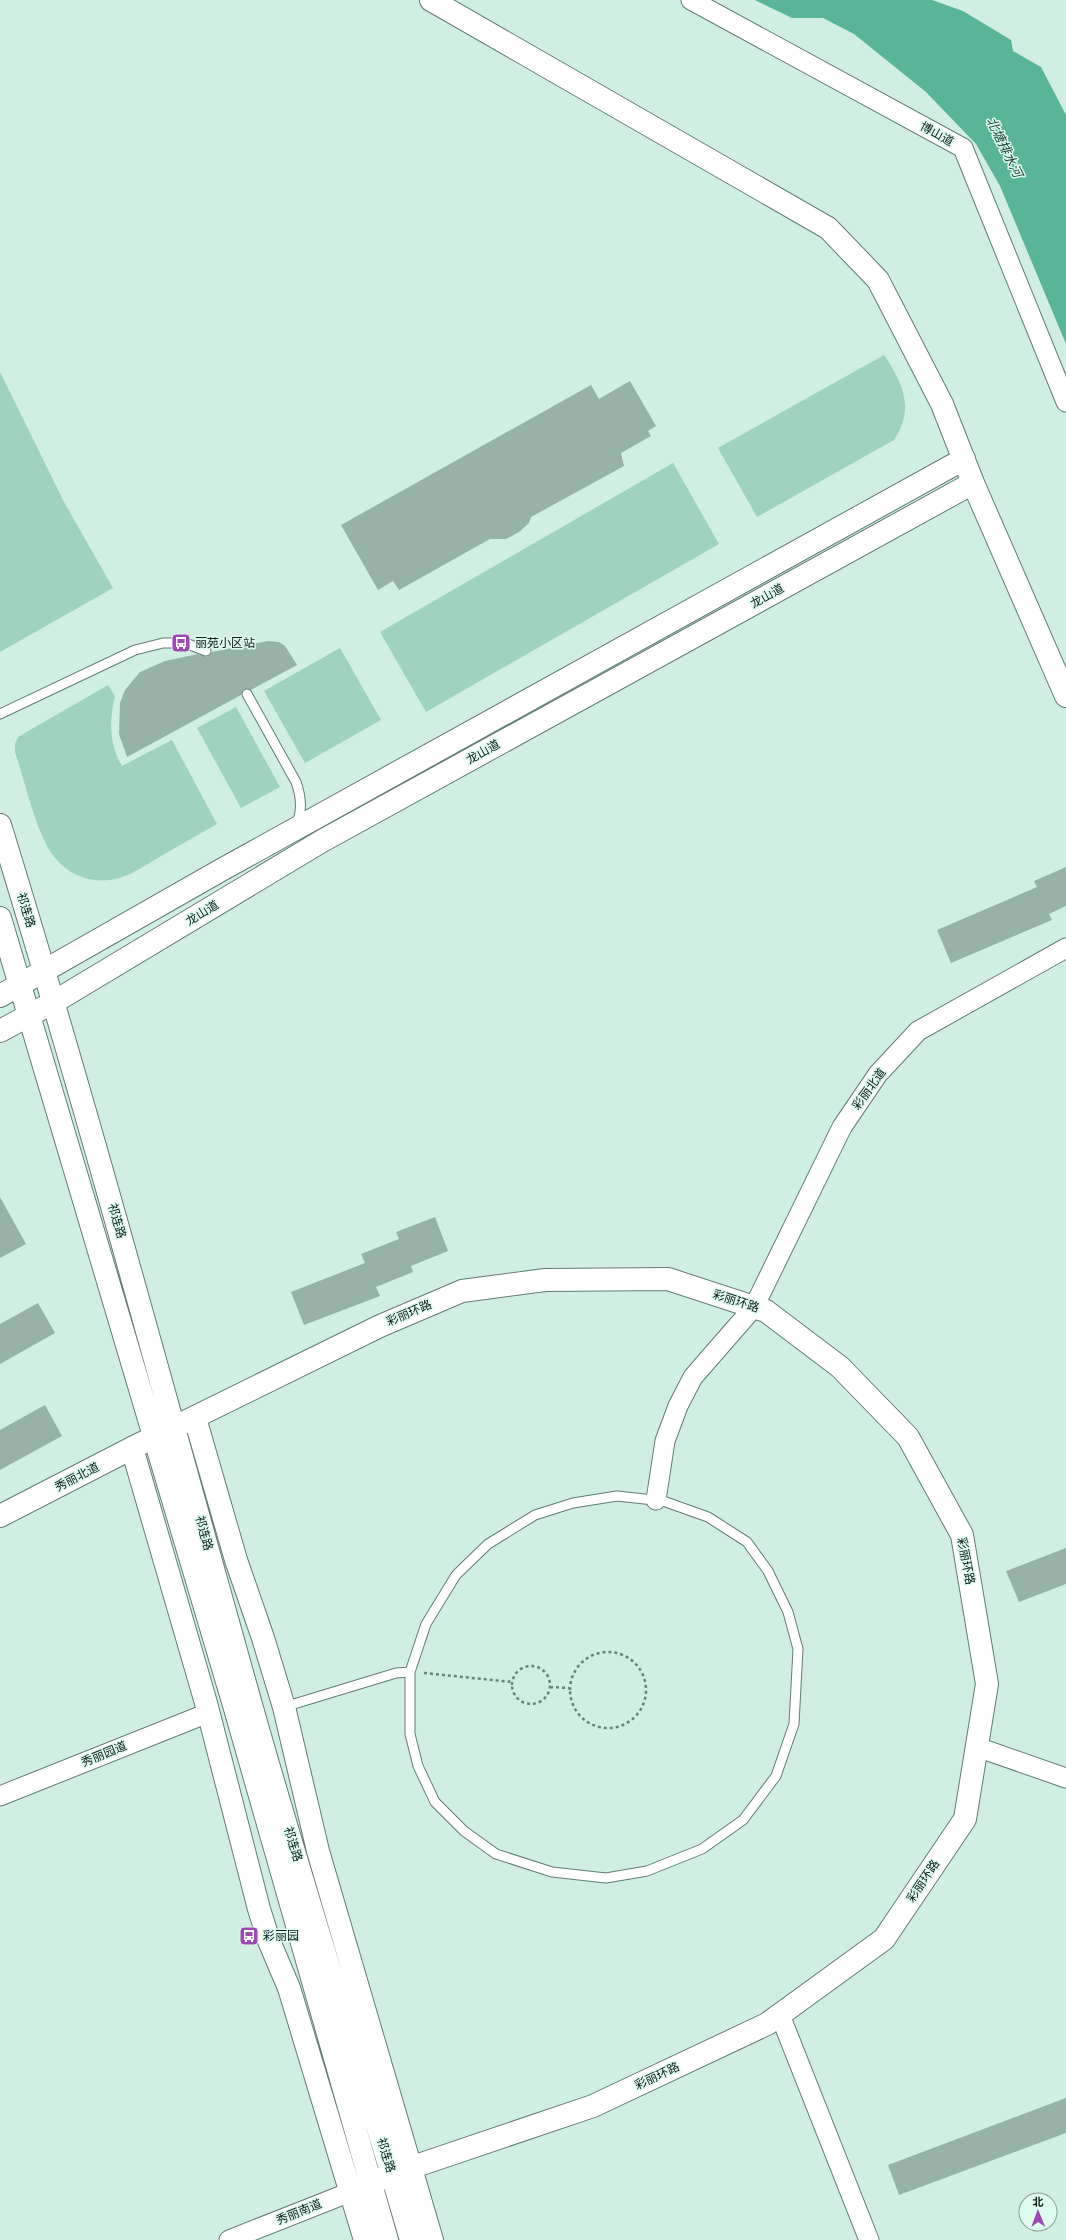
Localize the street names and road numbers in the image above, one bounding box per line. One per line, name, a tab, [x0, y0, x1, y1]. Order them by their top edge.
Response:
street label: 博山道	[917, 119, 956, 150]
street label: 龙山道	[748, 581, 787, 612]
street label: 龙山道	[464, 737, 503, 768]
street label: 祁连路	[13, 891, 38, 930]
street label: 龙山道	[183, 898, 222, 929]
street label: 彩丽北道	[849, 1065, 890, 1113]
street label: 祁连路	[104, 1202, 129, 1241]
street label: 彩丽环路	[711, 1287, 761, 1316]
street label: 彩丽环路	[384, 1297, 434, 1330]
street label: 秀丽北道	[52, 1460, 102, 1495]
street label: 祁连路	[192, 1514, 215, 1552]
street label: 彩丽环路	[954, 1536, 977, 1586]
street label: 秀丽园道	[79, 1739, 129, 1770]
street label: 祁连路	[280, 1825, 305, 1864]
street label: 彩丽环路	[904, 1857, 943, 1905]
street label: 彩丽环路	[632, 2060, 682, 2093]
street label: 祁连路	[373, 2136, 398, 2175]
street label: 秀丽南道	[274, 2197, 324, 2228]

